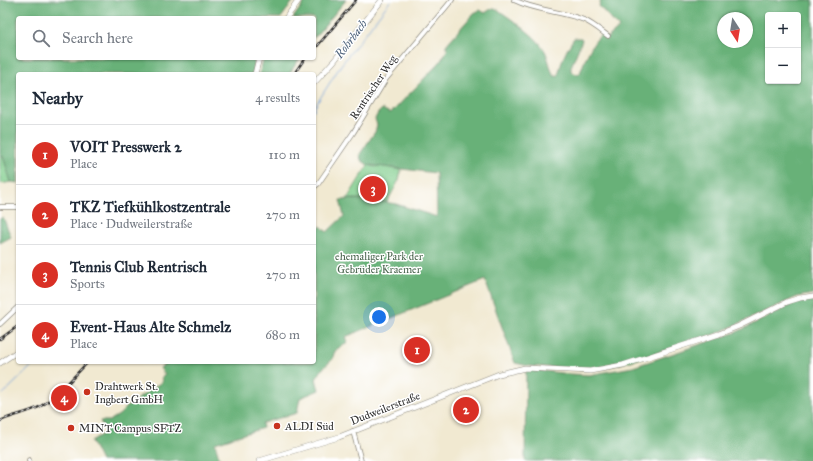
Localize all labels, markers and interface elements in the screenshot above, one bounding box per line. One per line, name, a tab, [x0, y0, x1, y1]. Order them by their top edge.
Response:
north arrow	[717, 12, 753, 48]
map controls	[765, 12, 801, 84]
button: +	[765, 12, 801, 48]
search box	[16, 16, 316, 60]
water label: Rohrbach	[331, 17, 370, 62]
icon: search	[30, 27, 52, 49]
text: Search here	[62, 29, 133, 47]
button: −	[765, 48, 801, 84]
street label: Rentrischer Weg	[347, 52, 400, 122]
text: Nearby	[32, 88, 83, 109]
text: 4 results	[255, 90, 300, 106]
text: VOIT Presswerk 2	[70, 138, 182, 156]
text: 1	[42, 147, 48, 163]
text: 110 m	[268, 147, 300, 163]
text: Place	[70, 156, 97, 172]
pin: 3	[360, 174, 386, 204]
text: TKZ Tiefkühlkostzentrale	[70, 198, 231, 216]
text: 2	[42, 207, 48, 223]
text: 270 m	[266, 207, 300, 223]
text: Place · Dudweilerstraße	[70, 216, 192, 232]
park label: ehemaliger Park der Gebrüder Kraemer	[335, 250, 424, 276]
text: Tennis Club Rentrisch	[70, 258, 207, 276]
text: 3	[42, 267, 48, 283]
text: 270 m	[266, 267, 300, 283]
text: Sports	[70, 276, 105, 292]
your location	[369, 307, 389, 327]
text: Event-Haus Alte Schmelz	[70, 318, 231, 336]
text: 4	[41, 327, 49, 343]
text: 680 m	[265, 327, 300, 343]
pin: 1	[404, 335, 430, 365]
text: Place	[70, 336, 97, 352]
place label: Drahtwerk St. Ingbert GmbH	[95, 380, 163, 406]
pin: 4	[51, 383, 77, 413]
marker: Drahtwerk St. Ingbert GmbH	[82, 387, 92, 397]
street label: Dudweilerstraße	[349, 389, 422, 428]
pin: 2	[453, 395, 479, 425]
place label: ALDI Süd	[284, 420, 334, 433]
marker: ALDI Süd	[272, 421, 282, 431]
place label: MINT Campus SFTZ	[79, 422, 182, 435]
marker: MINT Campus SFTZ	[66, 423, 76, 433]

